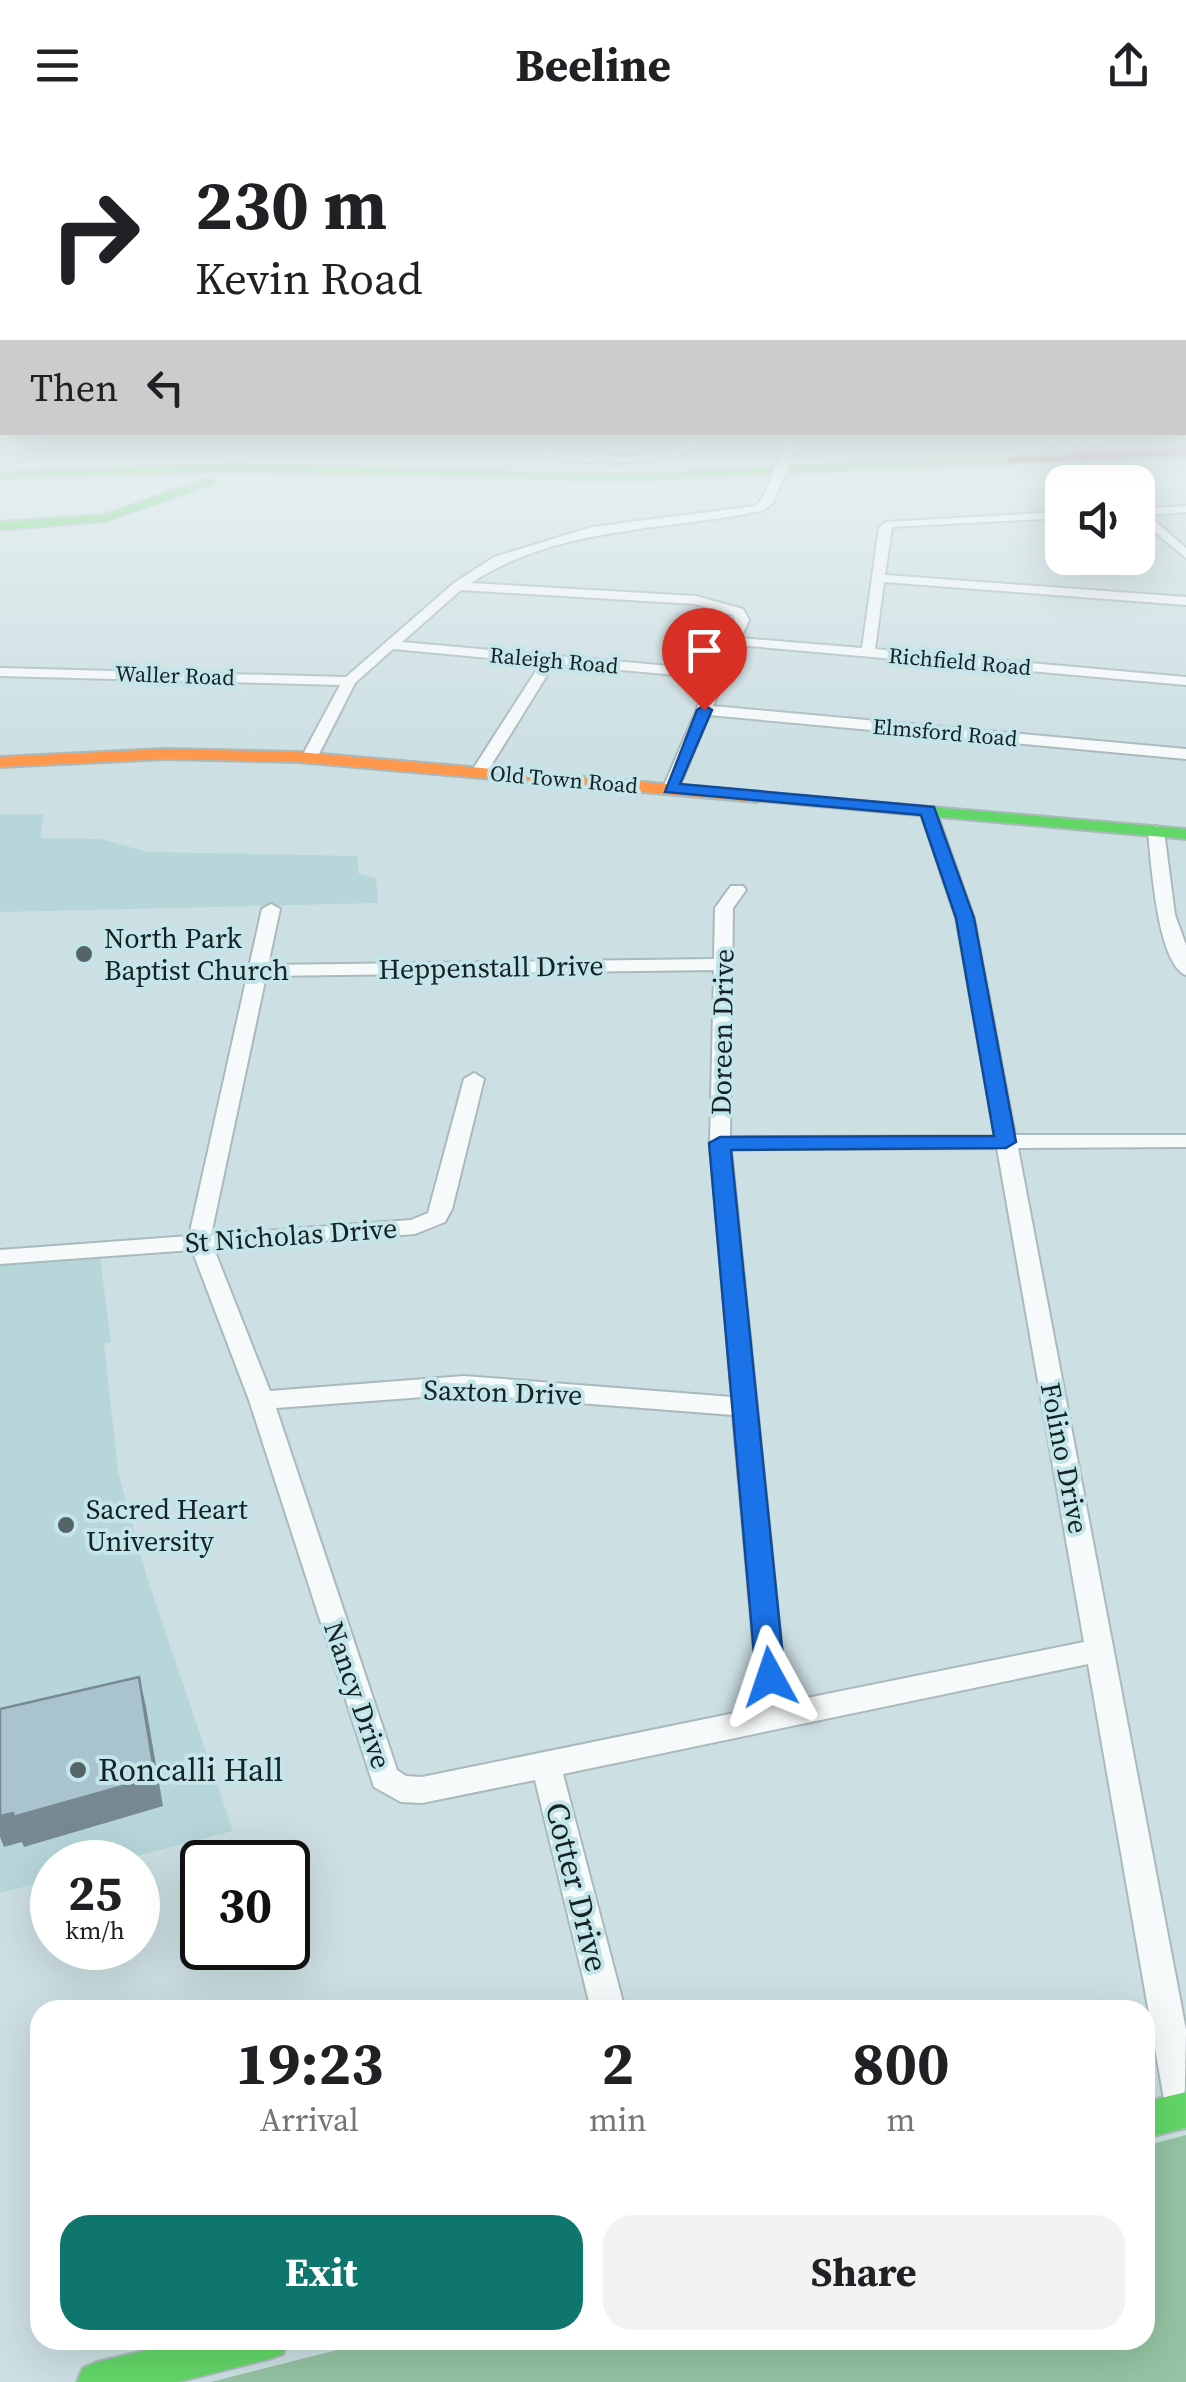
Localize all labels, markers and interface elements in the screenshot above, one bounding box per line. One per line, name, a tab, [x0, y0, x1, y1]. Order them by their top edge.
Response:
text: Beeline	[515, 34, 671, 96]
icon: menu	[30, 38, 85, 93]
icon: share	[1101, 38, 1156, 93]
text: 230 m	[195, 156, 387, 252]
icon: right	[30, 170, 160, 300]
text: Kevin Road	[195, 247, 422, 309]
icon: left	[138, 360, 193, 415]
text: Then	[30, 362, 118, 414]
map controls	[1045, 465, 1155, 575]
button: sound	[1045, 465, 1155, 575]
pin	[662, 608, 747, 711]
icon: arrive	[677, 623, 732, 678]
street label: Raleigh Road	[488, 639, 620, 681]
street label: Richfield Road	[887, 640, 1033, 682]
street label: Waller Road	[115, 658, 236, 692]
street label: Elmsford Road	[871, 711, 1019, 753]
street label: Old Town Road	[489, 758, 640, 800]
place label: North Park Baptist Church	[104, 919, 289, 989]
marker: North Park Baptist Church	[73, 943, 95, 965]
street label: Heppenstall Drive	[378, 946, 604, 988]
street label: Doreen Drive	[702, 948, 742, 1116]
street label: St Nicholas Drive	[184, 1209, 398, 1261]
street label: Saxton Drive	[423, 1370, 583, 1414]
street label: Folino Drive	[1032, 1379, 1098, 1537]
place label: Sacred Heart University	[86, 1490, 248, 1560]
marker: Sacred Heart University	[55, 1514, 77, 1536]
street label: Nancy Drive	[315, 1616, 401, 1774]
position arrow	[718, 1625, 822, 1729]
place label: Roncalli Hall	[98, 1748, 283, 1792]
marker: Roncalli Hall	[67, 1759, 89, 1781]
street label: Cotter Drive	[535, 1798, 619, 1976]
speed limit sign: 30	[180, 1840, 310, 1970]
text: 25	[68, 1858, 122, 1927]
text: km/h	[65, 1913, 125, 1947]
text: 19:23	[235, 2022, 383, 2104]
text: 2	[601, 2022, 634, 2104]
text: 800	[852, 2022, 950, 2104]
text: Arrival	[260, 2098, 359, 2142]
text: min	[589, 2098, 647, 2142]
text: m	[886, 2098, 915, 2142]
button: Exit	[60, 2215, 583, 2330]
button: Share	[603, 2215, 1125, 2330]

